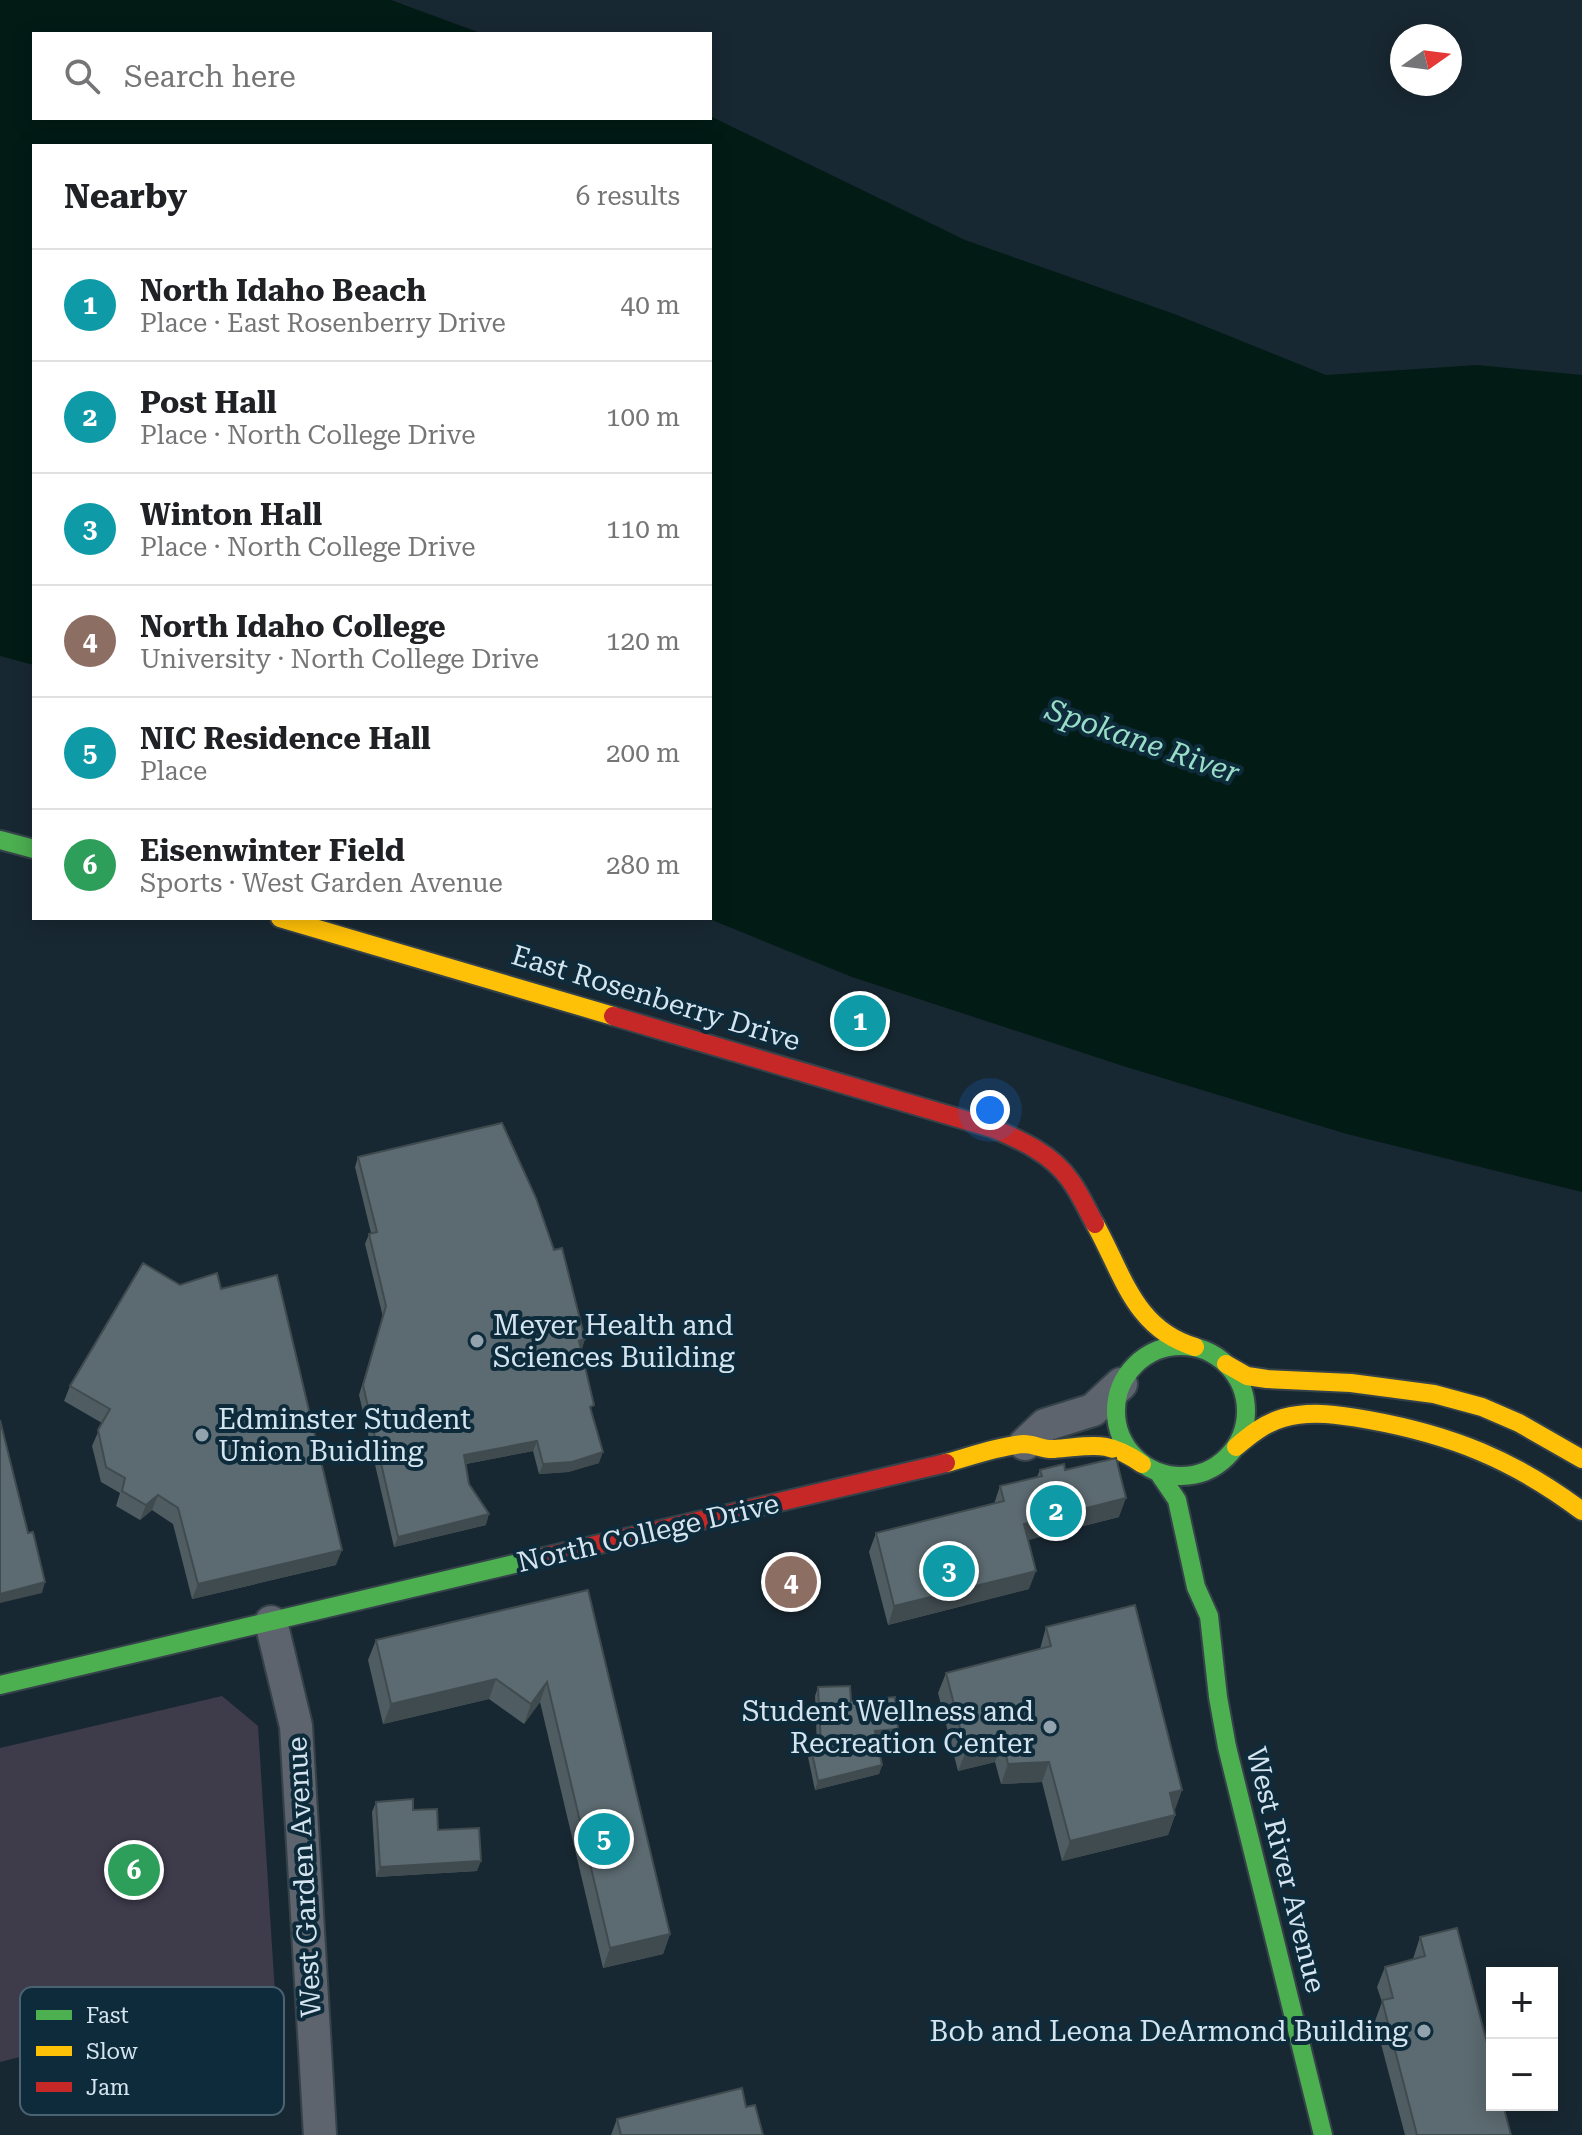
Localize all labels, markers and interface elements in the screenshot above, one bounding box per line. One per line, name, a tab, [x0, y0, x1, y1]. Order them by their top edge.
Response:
north arrow	[1390, 24, 1462, 96]
search box	[32, 32, 712, 120]
icon: search	[60, 54, 104, 98]
text: Search here	[124, 59, 296, 94]
text: Nearby	[64, 176, 187, 216]
text: 6 results	[576, 181, 680, 211]
text: North Idaho Beach	[140, 273, 426, 308]
text: 1	[83, 290, 97, 320]
text: 40 m	[621, 290, 680, 320]
text: Place · East Rosenberry Drive	[140, 308, 506, 338]
text: Post Hall	[140, 385, 277, 420]
text: 2	[83, 402, 97, 432]
text: 100 m	[606, 402, 680, 432]
text: Place · North College Drive	[140, 420, 475, 450]
text: Winton Hall	[140, 497, 322, 532]
text: 3	[83, 514, 97, 544]
text: 110 m	[606, 514, 680, 544]
text: Place · North College Drive	[140, 532, 475, 562]
text: North Idaho College	[140, 609, 446, 644]
text: 4	[83, 626, 97, 656]
text: 120 m	[606, 626, 680, 656]
text: University · North College Drive	[140, 644, 539, 674]
water label: Spokane River	[1041, 691, 1245, 791]
text: NIC Residence Hall	[140, 721, 431, 756]
text: 5	[83, 738, 97, 768]
text: 200 m	[606, 738, 680, 768]
text: Place	[140, 756, 207, 786]
text: Eisenwinter Field	[140, 833, 405, 868]
text: 6	[83, 850, 97, 880]
text: 280 m	[606, 850, 680, 880]
text: Sports · West Garden Avenue	[140, 868, 503, 898]
street label: East Rosenberry Drive	[508, 938, 804, 1058]
pin: 1	[834, 991, 886, 1051]
your location	[970, 1090, 1010, 1130]
place label: Meyer Health and Sciences Building	[493, 1309, 735, 1374]
marker: Meyer Health and Sciences Building	[468, 1332, 486, 1350]
place label: Edminster Student Union Buidling	[218, 1403, 471, 1468]
marker: Edminster Student Union Buidling	[193, 1426, 211, 1444]
pin: 2	[1030, 1481, 1082, 1541]
street label: North College Drive	[514, 1487, 782, 1579]
pin: 3	[923, 1541, 975, 1601]
pin: 4	[765, 1552, 817, 1612]
place label: Student Wellness and Recreation Center	[742, 1695, 1034, 1760]
marker: Student Wellness and Recreation Center	[1041, 1718, 1059, 1736]
street label: West Garden Avenue	[280, 1736, 328, 2018]
street label: West River Avenue	[1240, 1744, 1332, 1996]
pin: 5	[578, 1809, 630, 1869]
pin: 6	[108, 1840, 160, 1900]
map controls	[1486, 1967, 1558, 2111]
button: +	[1486, 1967, 1558, 2039]
legend	[20, 1987, 284, 2115]
text: Fast	[86, 2003, 129, 2028]
place label: Bob and Leona DeArmond Building	[930, 2015, 1408, 2048]
marker: Bob and Leona DeArmond Building	[1415, 2022, 1433, 2040]
text: Slow	[86, 2039, 139, 2064]
button: −	[1486, 2039, 1558, 2111]
text: Jam	[86, 2075, 130, 2100]

